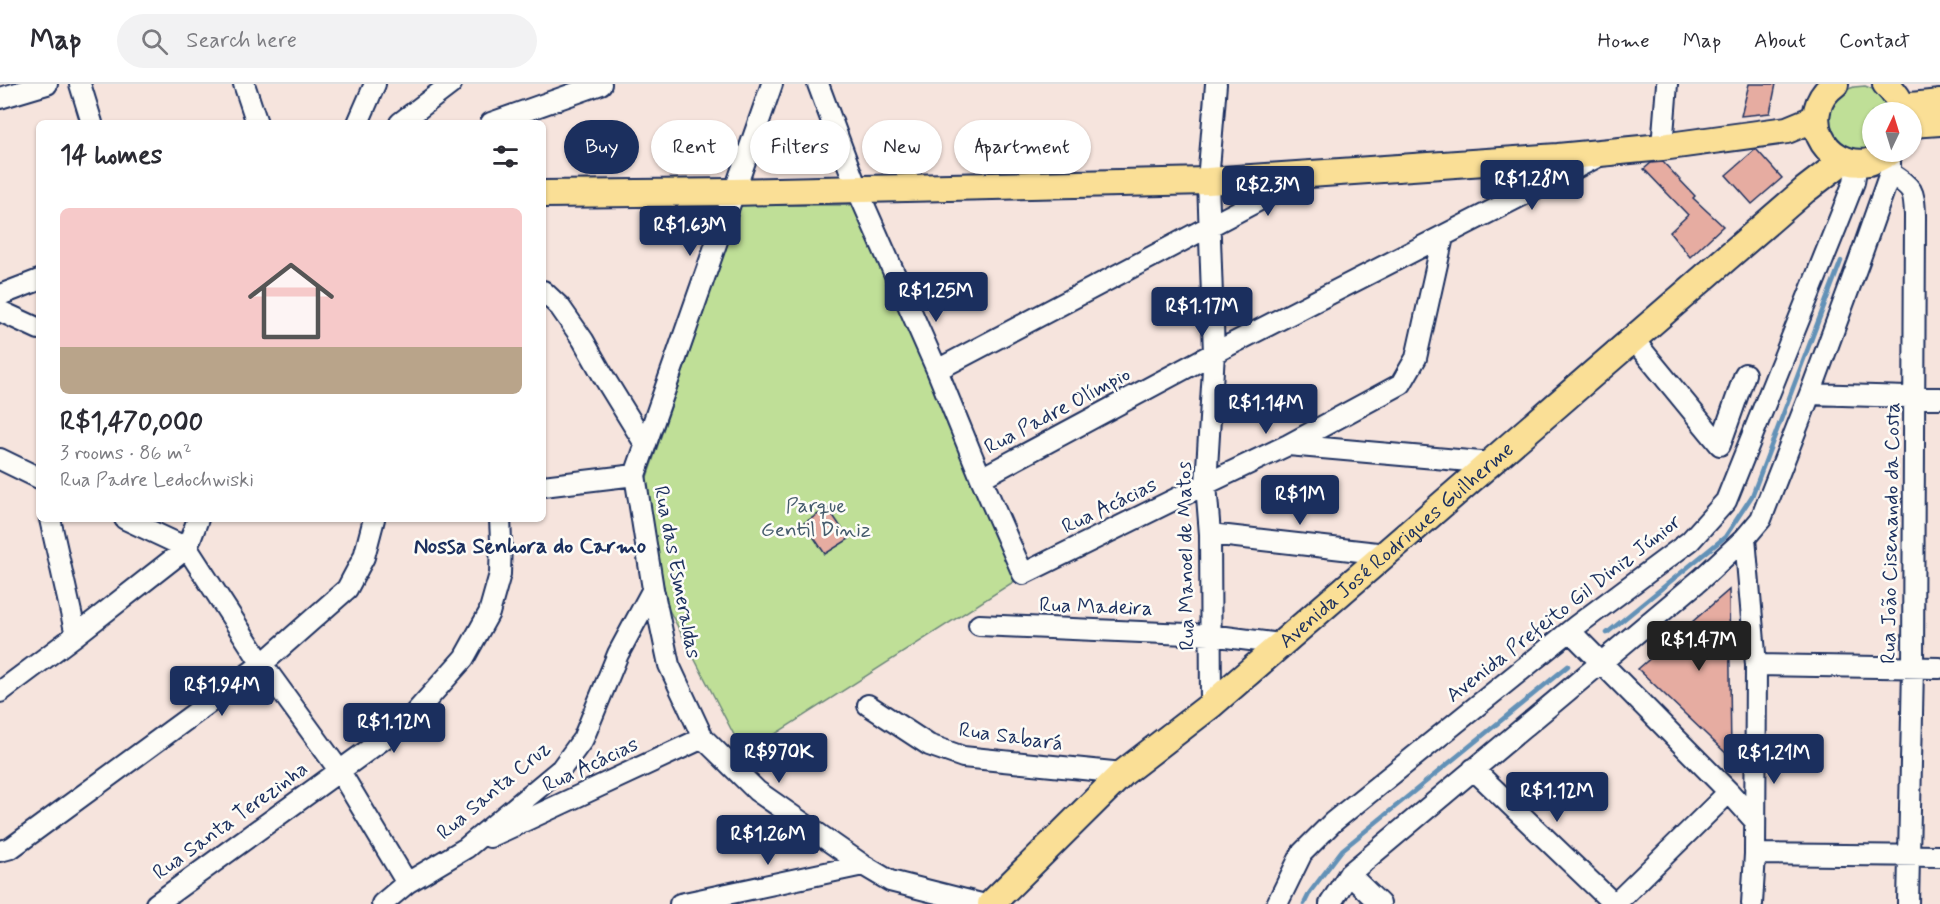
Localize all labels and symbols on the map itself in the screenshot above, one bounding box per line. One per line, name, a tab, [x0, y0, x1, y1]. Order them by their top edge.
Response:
north arrow	[1862, 102, 1922, 162]
pin: R$1.28M	[1477, 160, 1587, 211]
pin: R$2.3M	[1219, 166, 1317, 217]
pin: R$1.63M	[635, 206, 745, 257]
pin: R$1.25M	[881, 272, 991, 323]
pin: R$1.17M	[1147, 287, 1257, 338]
street label: Rua Padre Olímpio	[979, 361, 1135, 461]
pin: R$1.14M	[1211, 384, 1321, 435]
street label: Rua João Cisenando da Costa	[1875, 402, 1907, 664]
street label: Avenida José Rodrigues Guilherme	[1273, 436, 1520, 655]
street label: Rua Manoel de Matos	[1170, 461, 1202, 651]
street label: Rua Acácias	[1057, 471, 1162, 541]
pin: R$1M	[1264, 475, 1336, 526]
street label: Rua das Esmeraldas	[647, 483, 708, 661]
park label: Parque Gentil Diniz	[761, 492, 871, 544]
street label: Avenida Prefeito Gil Diniz Júnior	[1440, 508, 1687, 709]
district label: Nossa Senhora do Carmo	[414, 533, 646, 561]
street label: Rua Madeira	[1039, 591, 1153, 623]
pin: R$1.47M	[1644, 621, 1754, 672]
pin: R$1.94M	[167, 666, 277, 717]
pin: R$1.12M	[339, 703, 449, 754]
street label: Rua Sabará	[957, 716, 1065, 758]
street label: Rua Acácias	[538, 730, 643, 799]
pin: R$970K	[730, 733, 828, 784]
pin: R$1.21M	[1719, 734, 1829, 785]
street label: Rua Santa Cruz	[431, 735, 557, 847]
street label: Rua Santa Terezinha	[147, 755, 314, 887]
pin: R$1.12M	[1502, 772, 1612, 823]
pin: R$1.26M	[713, 815, 823, 866]

